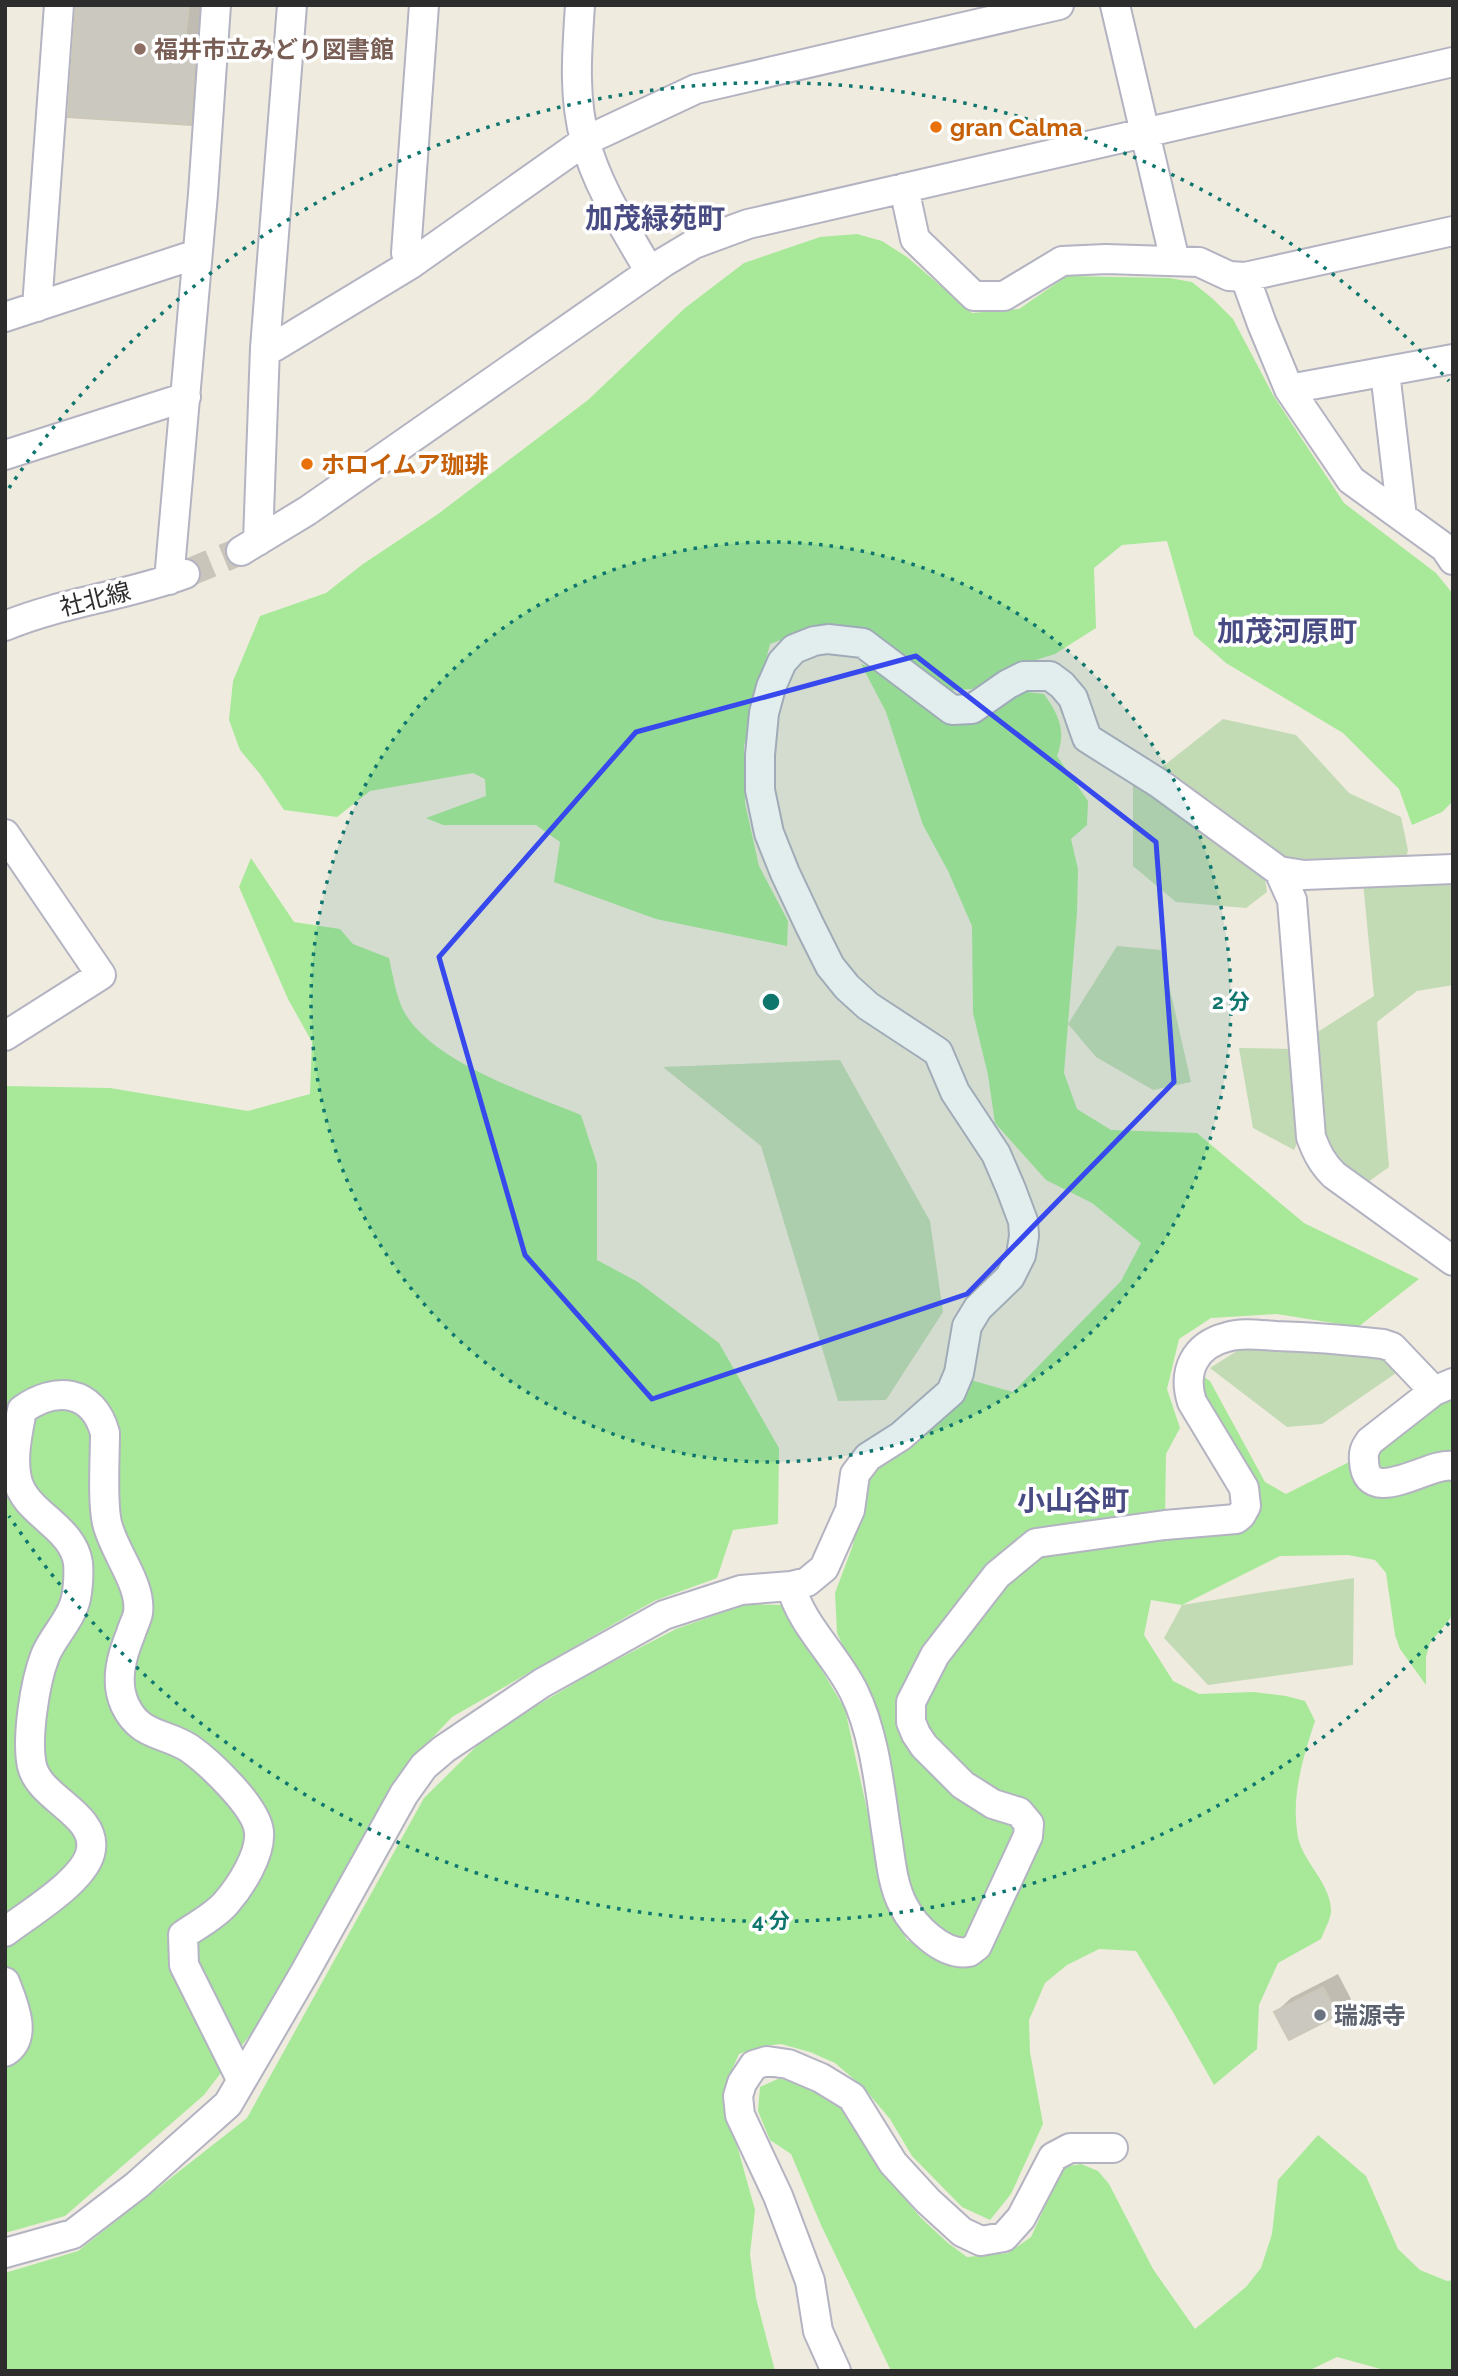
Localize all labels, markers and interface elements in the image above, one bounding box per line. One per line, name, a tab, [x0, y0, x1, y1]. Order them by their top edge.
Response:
place label: 福井市立みどり図書館	[154, 35, 394, 64]
marker: 福井市立みどり図書館	[132, 41, 148, 57]
place label: gran Calma	[950, 113, 1083, 142]
marker: gran Calma	[928, 119, 944, 135]
district label: 加茂緑苑町	[585, 202, 725, 235]
place label: ホロイムア珈琲	[321, 450, 489, 479]
marker: ホロイムア珈琲	[299, 456, 315, 472]
street label: 社北線	[57, 576, 133, 622]
district label: 加茂河原町	[1217, 615, 1357, 648]
text: 2 分	[1212, 989, 1250, 1014]
centre of rings	[759, 990, 783, 1014]
district label: 小山谷町	[1017, 1484, 1129, 1517]
text: 4 分	[752, 1908, 790, 1933]
place label: 瑞源寺	[1334, 2001, 1406, 2030]
marker: 瑞源寺	[1312, 2007, 1328, 2023]

